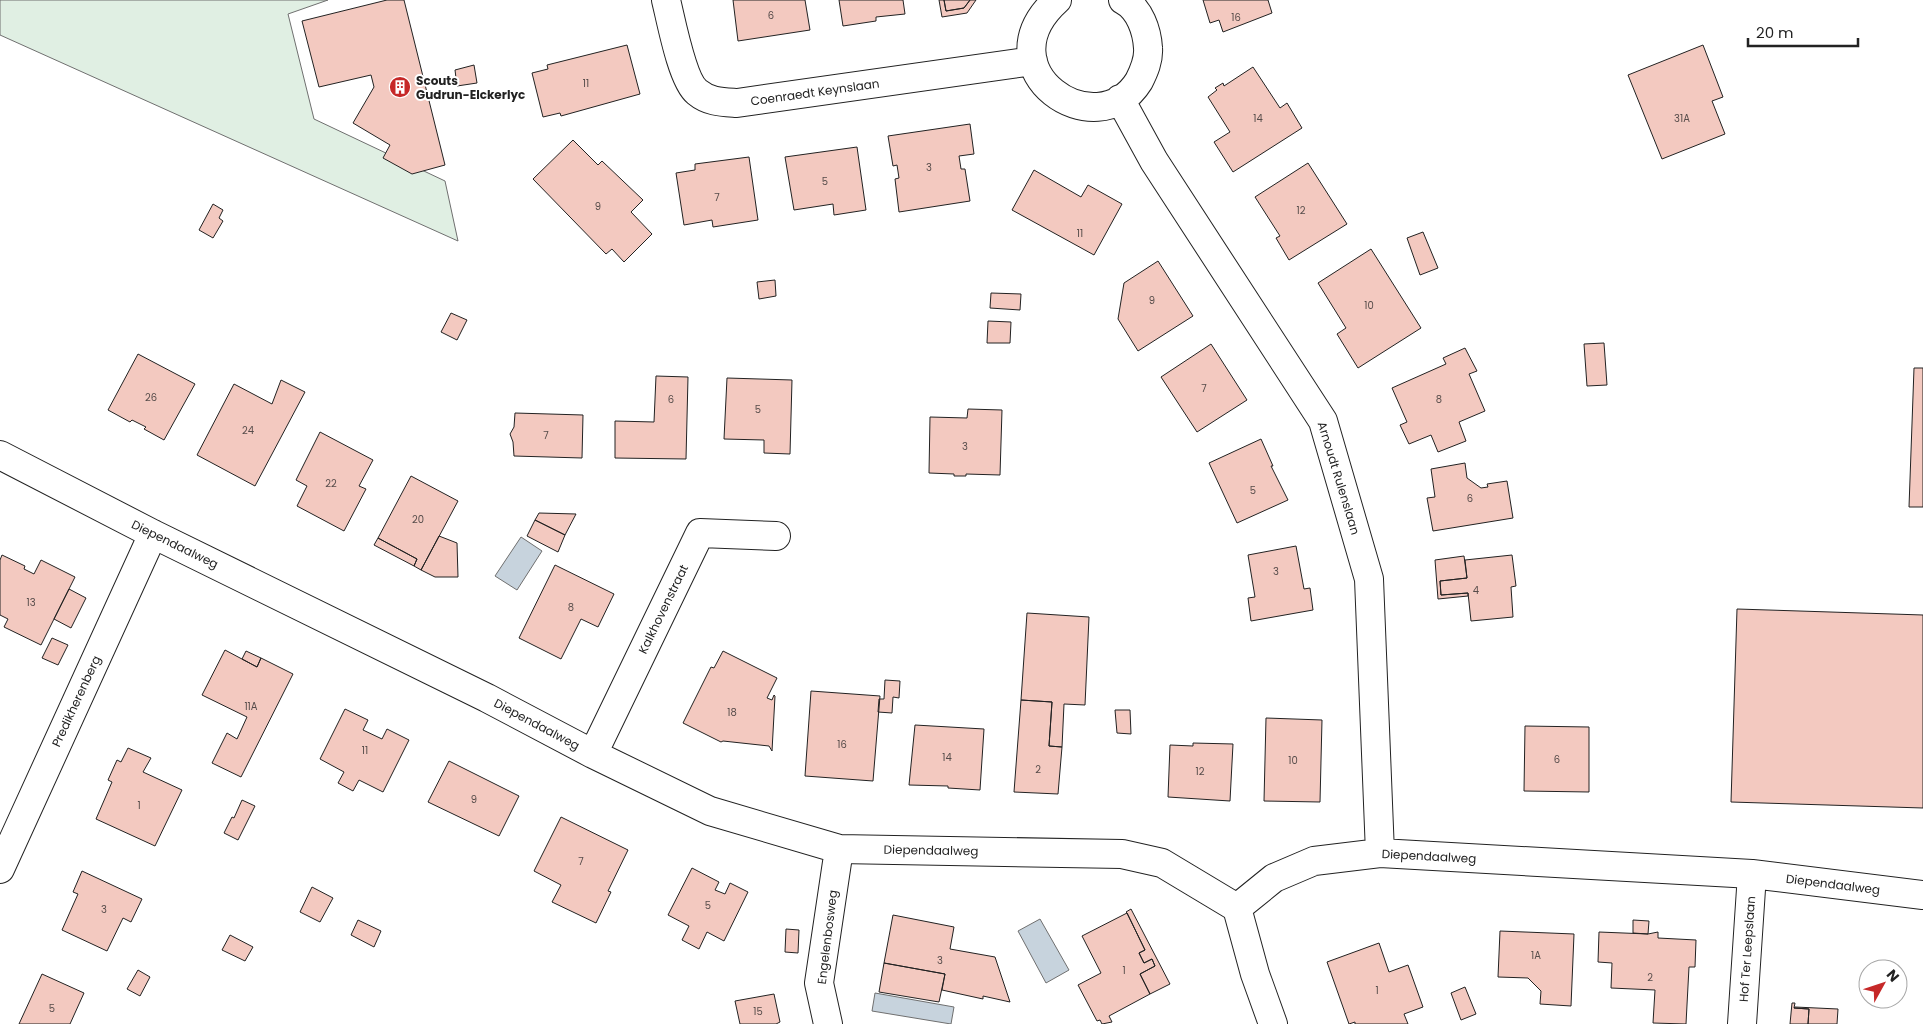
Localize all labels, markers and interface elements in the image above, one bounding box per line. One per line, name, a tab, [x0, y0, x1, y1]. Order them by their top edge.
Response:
house number: 6	[768, 8, 774, 23]
house number: 16	[1231, 10, 1241, 25]
scale bar	[1748, 15, 1858, 47]
text: 20 m	[1756, 22, 1794, 43]
place label: Scouts Gudrun-Elckerlyc	[416, 72, 525, 103]
building icon: Scouts Gudrun-Elckerlyc	[388, 75, 412, 99]
street label: Coenraedt Keynslaan	[749, 75, 881, 109]
house number: 11	[583, 76, 589, 91]
house number: 14	[1253, 111, 1263, 126]
house number: 31A	[1674, 111, 1690, 126]
house number: 3	[926, 160, 932, 175]
house number: 5	[822, 174, 828, 189]
house number: 7	[714, 190, 720, 205]
house number: 9	[595, 199, 601, 214]
house number: 12	[1297, 203, 1306, 218]
house number: 11	[1077, 226, 1083, 241]
house number: 9	[1149, 293, 1155, 308]
house number: 10	[1364, 298, 1374, 313]
house number: 7	[1201, 381, 1207, 396]
house number: 26	[145, 390, 157, 405]
house number: 6	[668, 392, 674, 407]
house number: 8	[1436, 392, 1442, 407]
house number: 5	[755, 402, 761, 417]
street label: Arnoudt Rulenslaan	[1314, 419, 1364, 537]
house number: 24	[242, 423, 254, 438]
house number: 7	[543, 428, 549, 443]
house number: 3	[962, 439, 968, 454]
house number: 22	[325, 476, 337, 491]
house number: 5	[1250, 483, 1256, 498]
house number: 6	[1467, 491, 1473, 506]
house number: 20	[412, 512, 424, 527]
street label: Diependaalweg	[129, 516, 221, 572]
street label: Kalkhovenstraat	[634, 562, 692, 656]
house number: 3	[1273, 564, 1279, 579]
house number: 4	[1473, 583, 1479, 598]
house number: 13	[26, 595, 36, 610]
house number: 8	[568, 600, 574, 615]
street label: Predikherenberg	[47, 653, 105, 749]
street label: Diependaalweg	[491, 694, 583, 754]
house number: 11A	[244, 699, 258, 714]
house number: 18	[727, 705, 737, 720]
house number: 16	[837, 737, 847, 752]
house number: 11	[362, 743, 368, 758]
house number: 14	[942, 750, 952, 765]
house number: 6	[1554, 752, 1560, 767]
house number: 10	[1288, 753, 1298, 768]
house number: 2	[1035, 762, 1041, 777]
house number: 12	[1196, 764, 1205, 779]
house number: 9	[471, 792, 477, 807]
house number: 1	[137, 798, 141, 813]
street label: Diependaalweg	[883, 841, 979, 859]
street label: Diependaalweg	[1381, 845, 1477, 867]
house number: 7	[578, 854, 584, 869]
street label: Diependaalweg	[1785, 870, 1881, 898]
street label: Engelenbosweg	[813, 889, 841, 985]
street label: Hof Ter Leepslaan	[1735, 896, 1759, 1002]
house number: 5	[705, 898, 711, 913]
house number: 3	[101, 902, 107, 917]
house number: 1A	[1531, 948, 1541, 963]
house number: 3	[937, 953, 943, 968]
north arrow	[1858, 959, 1908, 1009]
house number: 1	[1122, 963, 1126, 978]
text: N	[1882, 965, 1904, 986]
house number: 2	[1647, 970, 1653, 985]
house number: 1	[1375, 983, 1379, 998]
house number: 5	[49, 1001, 55, 1016]
house number: 15	[753, 1004, 763, 1019]

